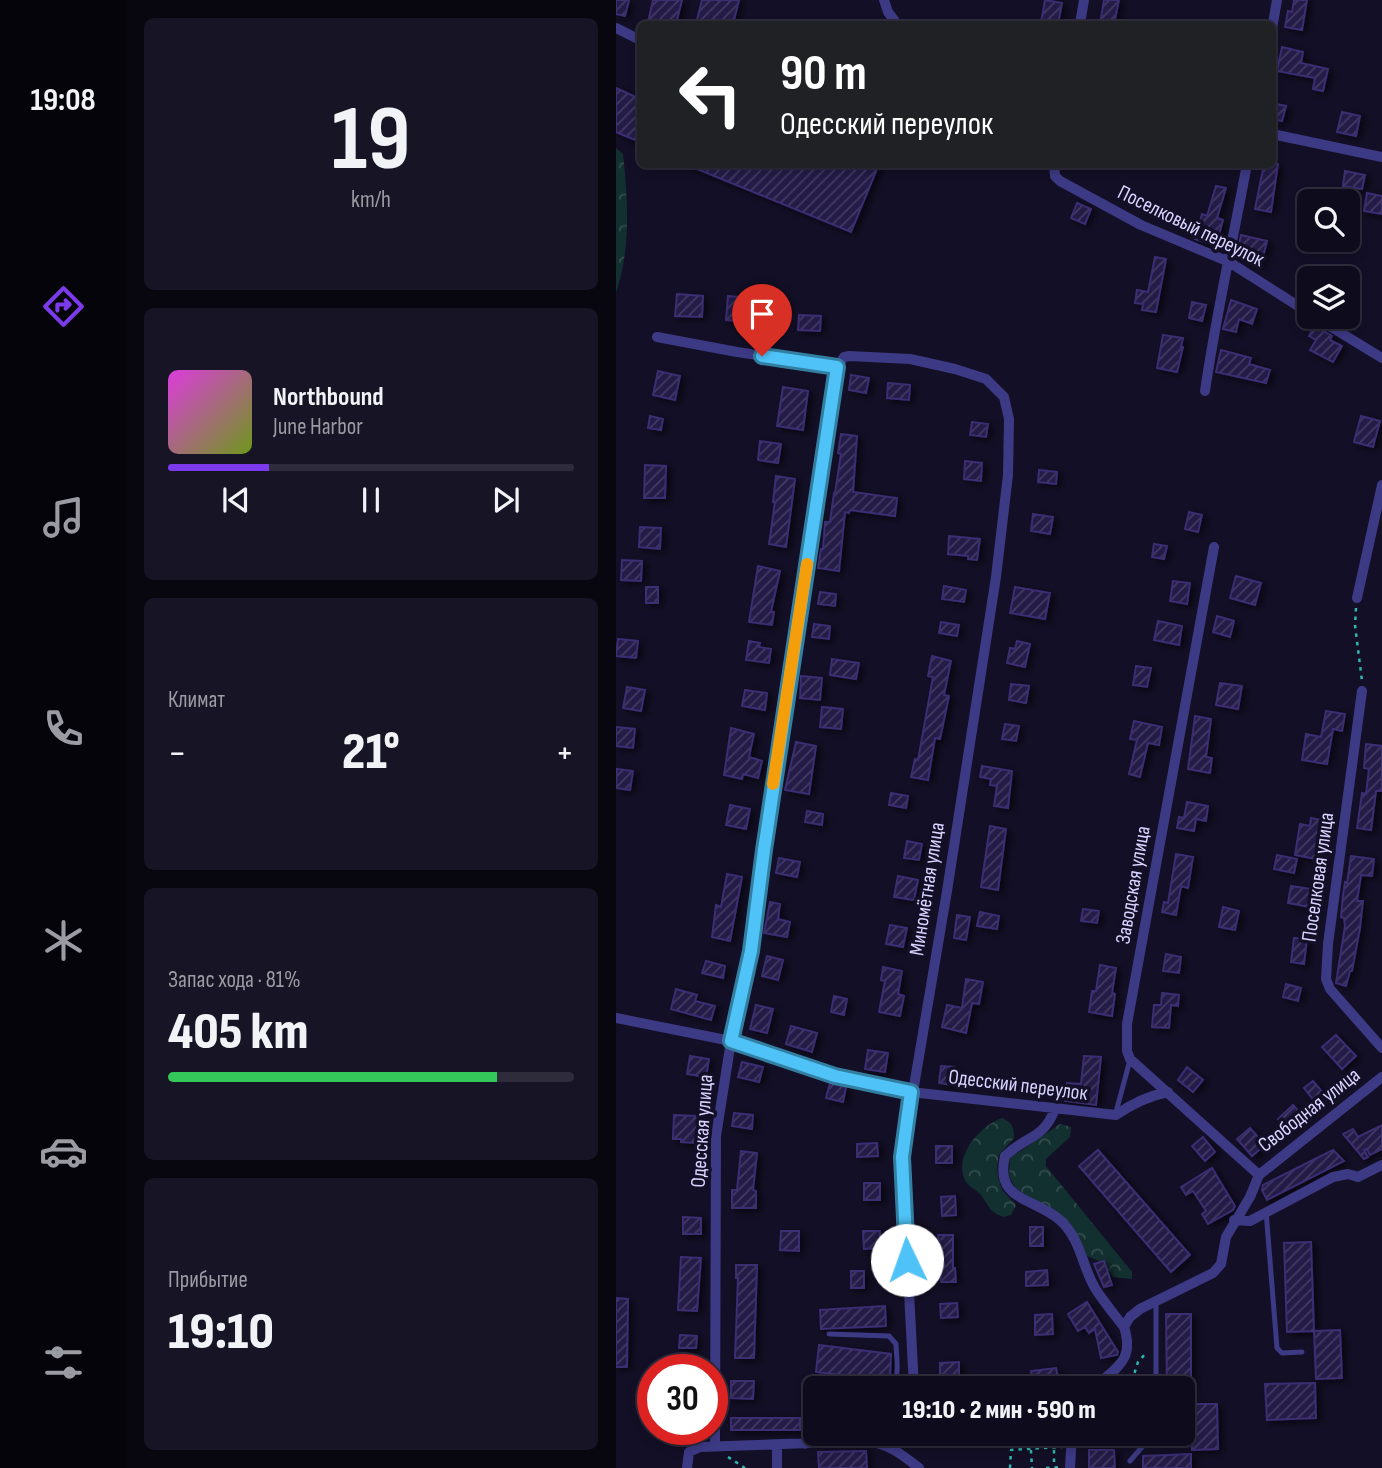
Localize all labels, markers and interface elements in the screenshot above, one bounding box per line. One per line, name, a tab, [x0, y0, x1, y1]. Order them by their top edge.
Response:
text: 90 m	[780, 45, 867, 104]
icon: left	[665, 49, 756, 140]
text: 19:08	[30, 81, 96, 120]
text: 19	[332, 86, 410, 195]
text: Одесский переулок	[780, 105, 993, 144]
street label: Поселковый переулок	[1114, 180, 1268, 272]
text: km/h	[351, 186, 391, 214]
map controls	[1297, 189, 1360, 329]
button: search	[1297, 189, 1360, 252]
button: layers	[1297, 266, 1360, 329]
icon: directions	[39, 282, 88, 331]
pin	[732, 284, 792, 356]
icon: arrive	[743, 295, 781, 333]
text: Northbound	[273, 382, 384, 413]
text: June Harbor	[273, 413, 363, 441]
icon: previous	[217, 481, 255, 519]
icon: pause	[352, 481, 390, 519]
icon: next	[487, 481, 525, 519]
icon: music	[39, 493, 88, 542]
text: Климат	[168, 686, 225, 714]
icon: phone	[39, 704, 88, 753]
text: 21°	[342, 721, 400, 784]
text: −	[168, 731, 187, 776]
text: +	[555, 731, 574, 776]
street label: Поселковая улица	[1297, 811, 1339, 943]
street label: Миномётная улица	[904, 821, 950, 957]
street label: Заводская улица	[1110, 824, 1156, 946]
icon: climate	[39, 916, 88, 965]
text: Запас хода · 81%	[168, 966, 301, 994]
text: 405 km	[168, 1001, 308, 1064]
street label: Свободная улица	[1253, 1062, 1365, 1158]
street label: Одесский переулок	[947, 1064, 1089, 1106]
street label: Одесская улица	[686, 1074, 718, 1188]
icon: car	[39, 1127, 88, 1176]
position arrow	[870, 1223, 944, 1297]
text: Прибытие	[168, 1266, 248, 1294]
text: 19:10	[168, 1301, 274, 1364]
icon: filters	[39, 1338, 88, 1387]
speed limit sign: 30	[637, 1354, 728, 1445]
text: 19:10 · 2 мин · 590 m	[902, 1395, 1096, 1426]

